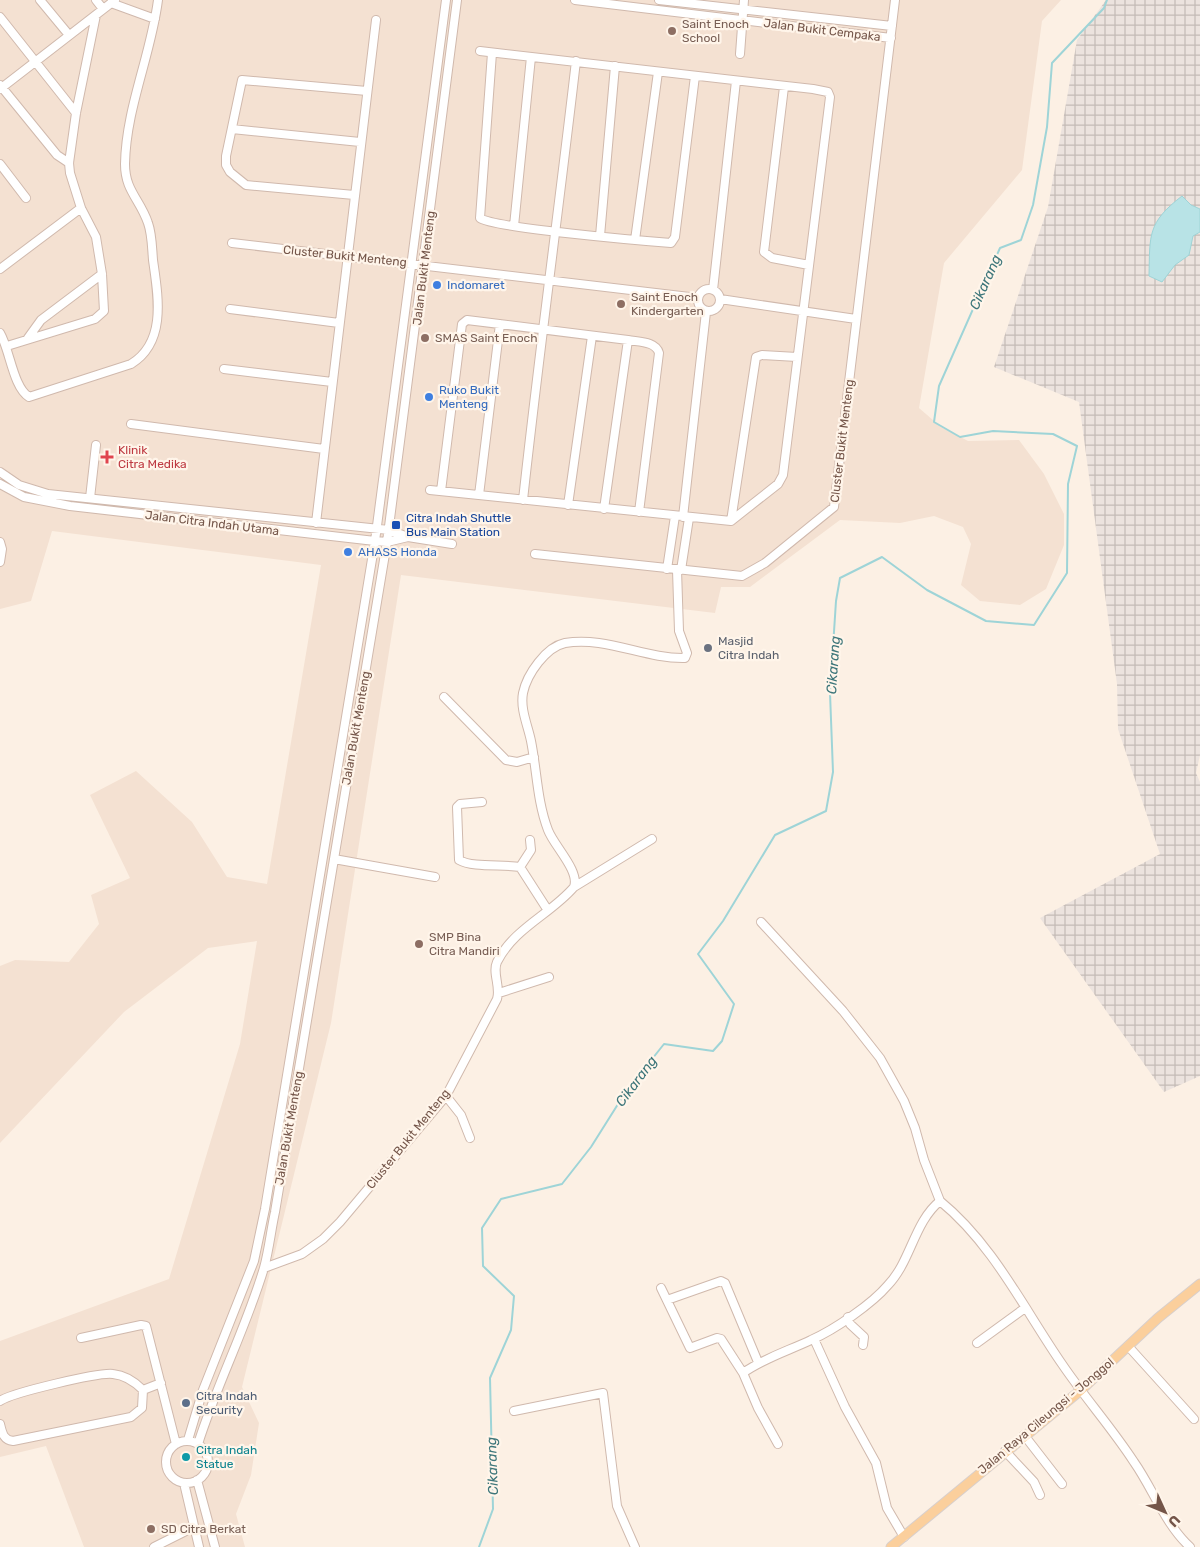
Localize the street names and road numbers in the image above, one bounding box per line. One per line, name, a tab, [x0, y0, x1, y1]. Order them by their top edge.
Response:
street label: Jalan Bukit Cempaka	[763, 16, 881, 44]
street label: Jalan Bukit Menteng	[410, 210, 438, 326]
street label: Cluster Bukit Menteng	[283, 243, 407, 269]
street label: Cluster Bukit Menteng	[827, 379, 857, 503]
street label: Jalan Citra Indah Utama	[144, 508, 280, 538]
street label: Jalan Bukit Menteng	[339, 670, 373, 786]
street label: Jalan Bukit Menteng	[272, 1070, 306, 1186]
street label: Cluster Bukit Menteng	[363, 1086, 453, 1192]
street label: Jalan Raya Cileungsi - Jonggol	[975, 1355, 1117, 1477]

